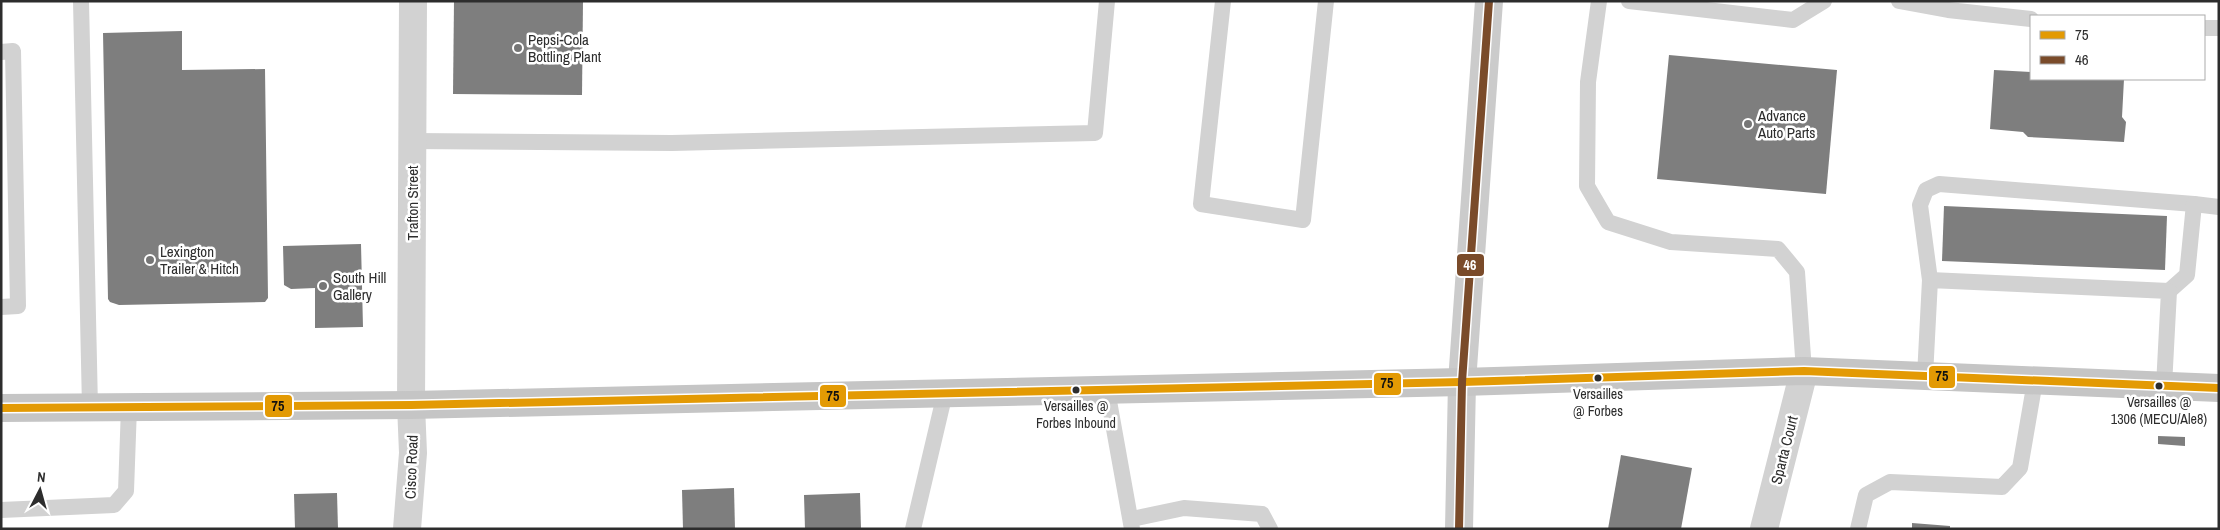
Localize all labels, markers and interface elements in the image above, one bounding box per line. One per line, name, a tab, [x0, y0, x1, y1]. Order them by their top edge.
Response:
legend	[2030, 15, 2205, 80]
text: 75	[2075, 24, 2089, 45]
place label: Pepsi-Cola Bottling Plant	[528, 29, 602, 67]
marker: Pepsi-Cola Bottling Plant	[512, 42, 524, 54]
text: 46	[2075, 49, 2089, 70]
place label: Advance Auto Parts	[1757, 105, 1815, 143]
marker: Advance Auto Parts	[1742, 118, 1754, 130]
street label: Trafton Street	[402, 165, 423, 240]
place label: Lexington Trailer & Hitch	[160, 241, 239, 279]
line badge: 46	[1456, 253, 1485, 277]
marker: Lexington Trailer & Hitch	[144, 254, 156, 266]
text: 46	[1464, 256, 1476, 274]
place label: South Hill Gallery	[333, 267, 386, 305]
marker: South Hill Gallery	[317, 280, 329, 292]
line badge: 75	[1928, 365, 1956, 389]
text: 75	[1936, 367, 1949, 385]
line badge: 75	[1373, 372, 1402, 396]
marker: Versailles @ Forbes	[1593, 373, 1603, 383]
text: 75	[1381, 374, 1394, 392]
marker: Versailles @ 1306 (MECU/Ale8)	[2154, 381, 2164, 391]
line badge: 75	[819, 384, 847, 408]
marker: Versailles @ Forbes Inbound	[1071, 385, 1081, 395]
place label: Versailles @ Forbes	[1573, 385, 1623, 420]
text: 75	[827, 387, 840, 405]
place label: Versailles @ 1306 (MECU/Ale8)	[2111, 393, 2207, 428]
line badge: 75	[264, 394, 293, 418]
text: 75	[272, 397, 285, 415]
place label: Versailles @ Forbes Inbound	[1036, 397, 1116, 432]
street label: Sparta Court	[1765, 413, 1803, 486]
street label: Cisco Road	[399, 435, 423, 499]
north arrow	[15, 465, 65, 515]
text: N	[36, 468, 46, 486]

